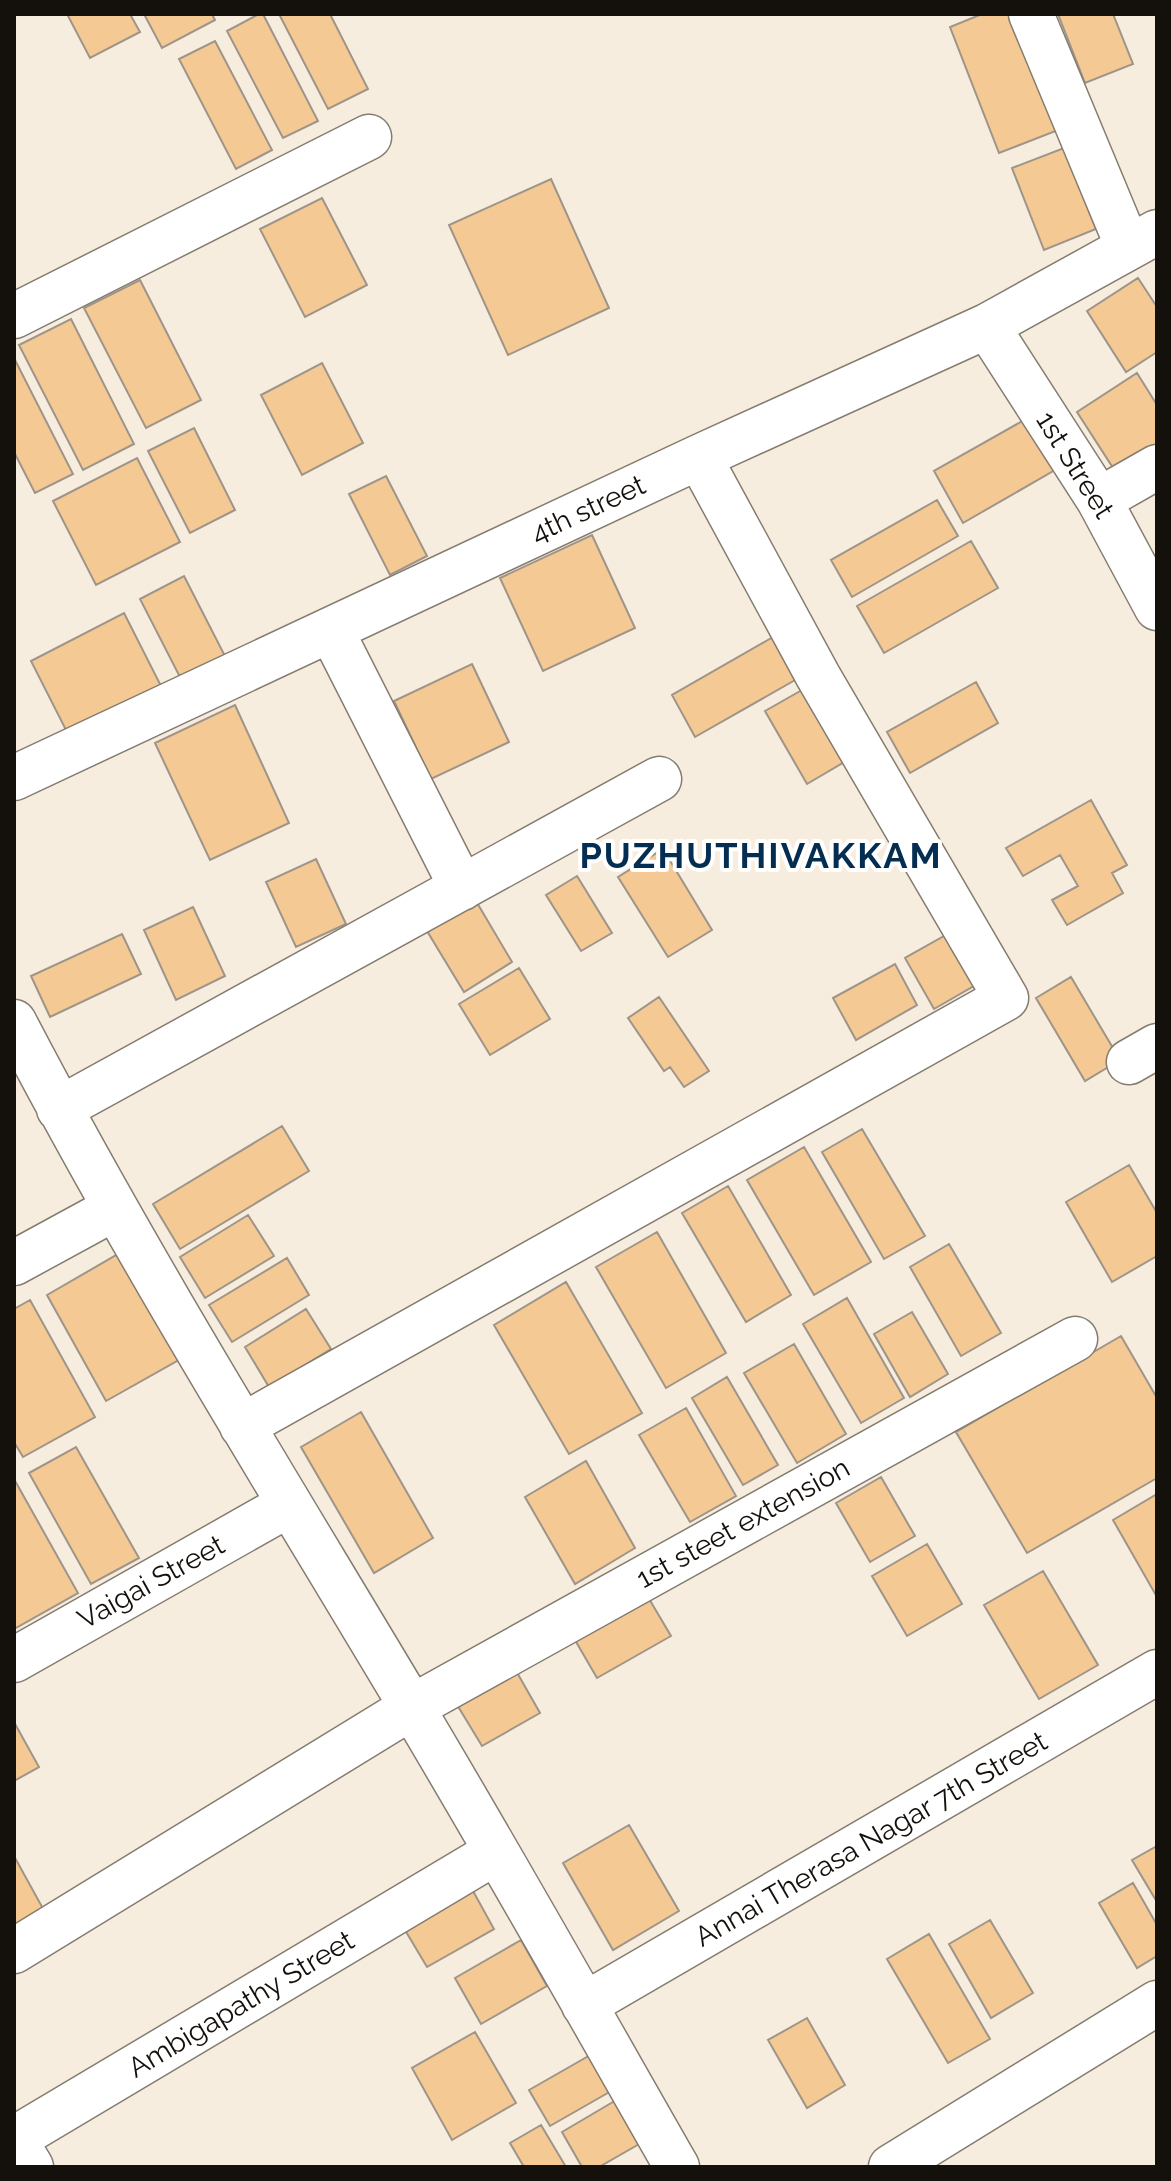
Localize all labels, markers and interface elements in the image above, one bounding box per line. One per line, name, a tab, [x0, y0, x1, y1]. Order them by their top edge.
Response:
street label: 1st Street	[1029, 406, 1121, 525]
street label: 4th street	[525, 468, 651, 550]
district label: PUZHUTHIVAKKAM	[579, 834, 943, 876]
street label: 1st steet extension	[631, 1451, 855, 1595]
street label: Vaigai Street	[72, 1528, 231, 1636]
street label: Annai Therasa Nagar 7th Street	[689, 1724, 1053, 1954]
street label: Ambigapathy Street	[122, 1923, 360, 2084]

